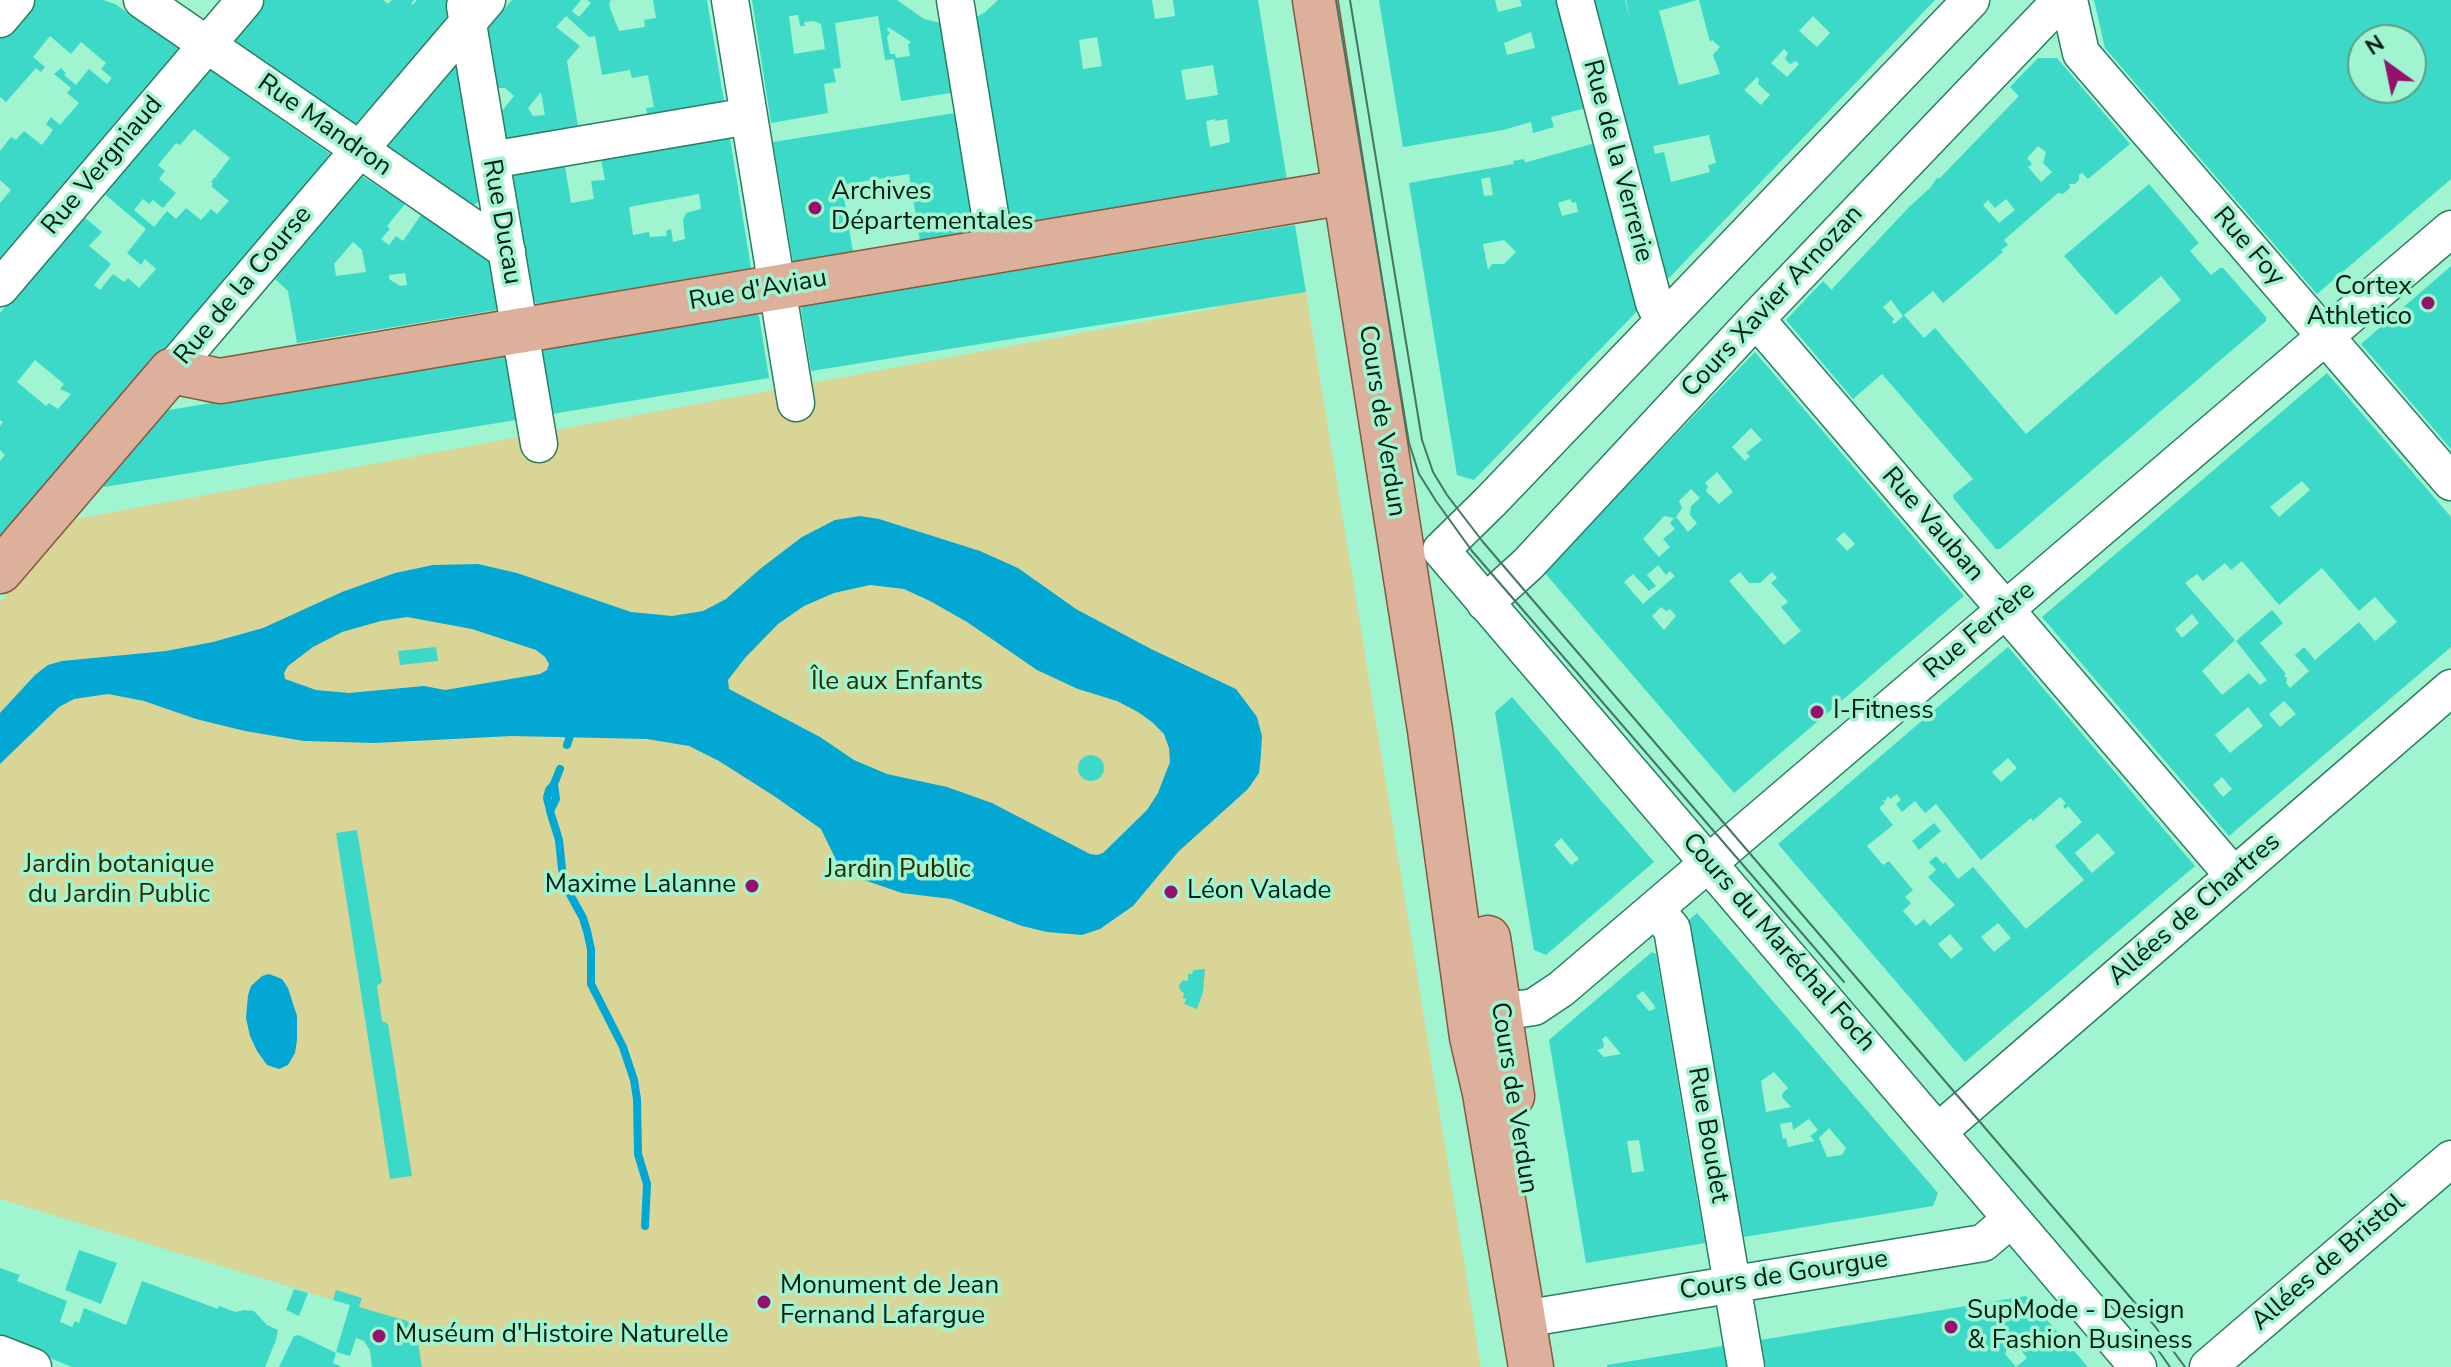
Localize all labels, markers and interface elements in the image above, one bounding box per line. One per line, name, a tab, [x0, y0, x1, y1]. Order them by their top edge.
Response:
north arrow	[2347, 24, 2427, 104]
text: N	[2360, 28, 2390, 63]
street label: Rue de la Verrerie	[1575, 57, 1659, 265]
street label: Rue Mandron	[251, 68, 397, 184]
street label: Rue Vergniaud	[36, 90, 170, 242]
street label: Rue Ducau	[475, 157, 527, 287]
place label: Archives Départementales	[831, 177, 1033, 238]
marker: Archives Départementales	[806, 199, 824, 217]
street label: Cours Xavier Arnozan	[1676, 199, 1870, 405]
street label: Rue de la Course	[169, 200, 319, 372]
street label: Rue Foy	[2205, 201, 2291, 293]
street label: Rue d'Aviau	[687, 264, 829, 318]
place label: Cortex Athletico	[2307, 272, 2412, 334]
marker: Cortex Athletico	[2419, 294, 2437, 312]
street label: Cours de Verdun	[1350, 323, 1412, 519]
street label: Rue Vauban	[1874, 462, 1990, 588]
street label: Rue Ferrère	[1918, 576, 2042, 686]
park label: Île aux Enfants	[811, 667, 983, 699]
place label: I-Fitness	[1833, 696, 1934, 728]
marker: I-Fitness	[1808, 703, 1826, 721]
street label: Cours du Maréchal Foch	[1675, 827, 1881, 1059]
street label: Allées de Chartres	[2103, 827, 2287, 993]
park label: Jardin botanique du Jardin Public	[24, 850, 214, 912]
park label: Jardin Public	[825, 855, 971, 887]
place label: Maxime Lalanne	[545, 870, 736, 902]
place label: Léon Valade	[1187, 876, 1331, 908]
marker: Maxime Lalanne	[743, 877, 761, 895]
marker: Léon Valade	[1162, 883, 1180, 901]
street label: Cours de Verdun	[1482, 1000, 1544, 1196]
street label: Rue Boudet	[1680, 1065, 1734, 1205]
street label: Allées de Bristol	[2246, 1188, 2412, 1338]
street label: Cours de Gourgue	[1678, 1244, 1890, 1308]
place label: Monument de Jean Fernand Lafargue	[780, 1271, 999, 1332]
marker: Monument de Jean Fernand Lafargue	[755, 1293, 773, 1311]
place label: SupMode - Design & Fashion Business	[1967, 1296, 2193, 1358]
marker: SupMode - Design & Fashion Business	[1942, 1318, 1960, 1336]
place label: Muséum d'Histoire Naturelle	[395, 1320, 729, 1352]
marker: Muséum d'Histoire Naturelle	[370, 1327, 388, 1345]

